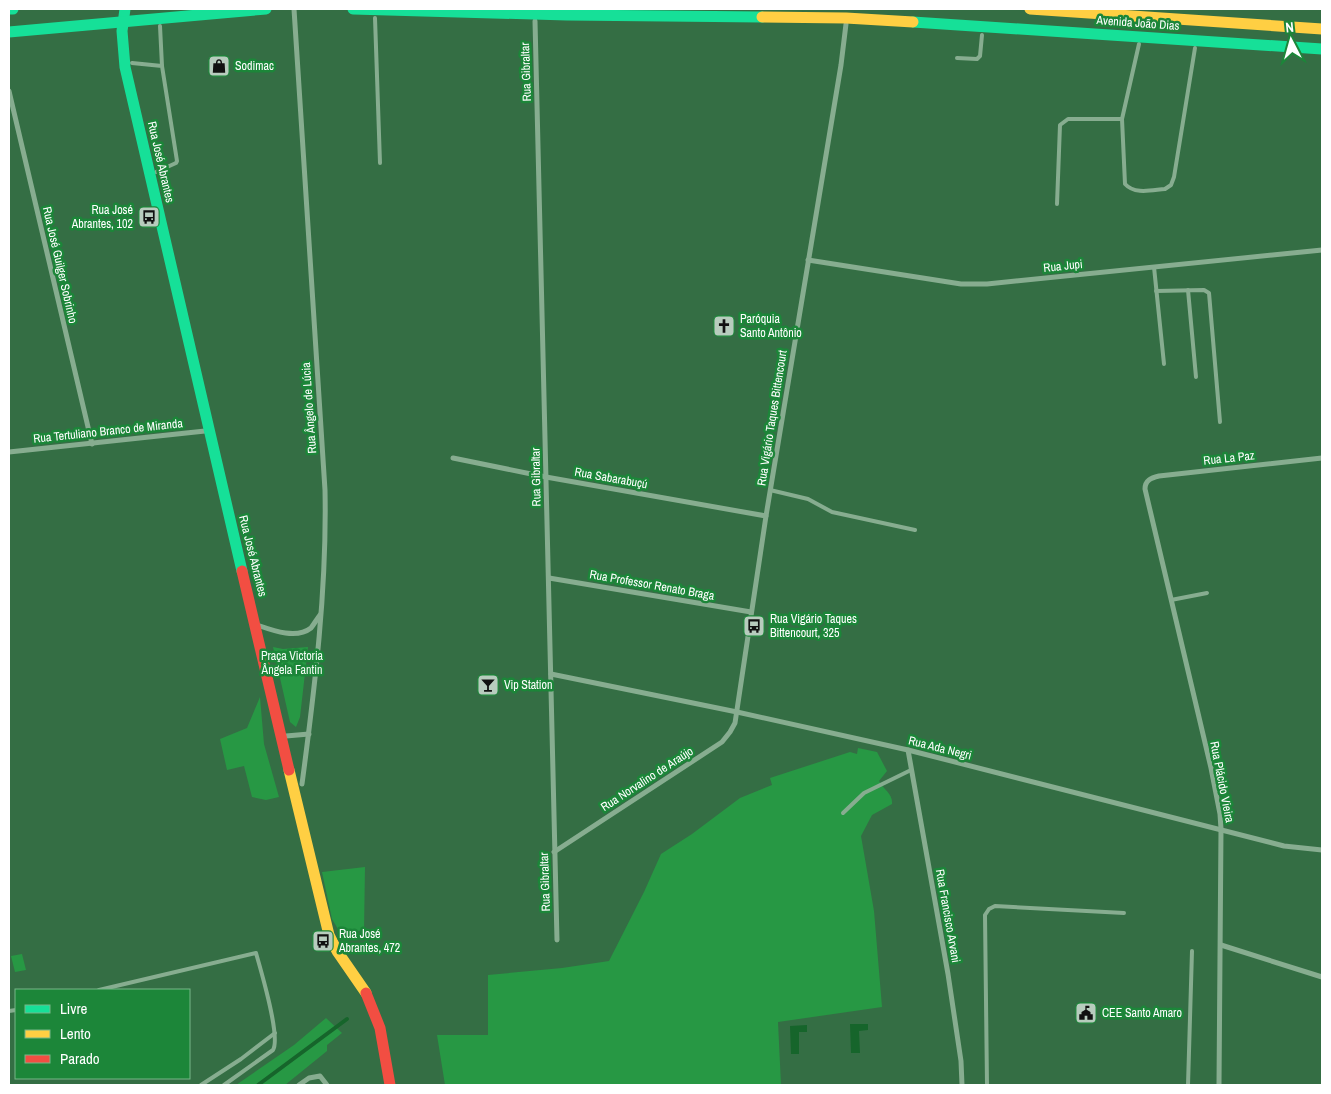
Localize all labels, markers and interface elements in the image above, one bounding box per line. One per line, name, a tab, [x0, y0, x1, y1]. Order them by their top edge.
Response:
street label: Avenida João Dias	[1095, 12, 1180, 34]
north arrow	[1266, 15, 1316, 65]
text: N	[1285, 18, 1295, 36]
street label: Rua Gibraltar	[517, 41, 535, 102]
shop icon: Sodimac	[207, 54, 231, 78]
place label: Sodimac	[235, 58, 274, 74]
street label: Rua José Abrantes	[144, 120, 178, 204]
place label: Rua José Abrantes, 102	[71, 202, 133, 232]
street label: Rua José Guilger Sobrinho	[39, 205, 81, 325]
bus stop icon: Rua José Abrantes, 102	[137, 205, 161, 229]
street label: Rua Jupi	[1043, 256, 1083, 276]
place label: Paróquia Santo Antônio	[740, 311, 802, 341]
church icon: Paróquia Santo Antônio	[712, 314, 736, 338]
street label: Rua Vigário Taques Bittencourt	[753, 349, 791, 487]
street label: Rua Ângelo de Lúcia	[298, 361, 320, 454]
street label: Rua Tertuliano Branco de Miranda	[32, 415, 184, 447]
street label: Rua Gibraltar	[527, 447, 545, 507]
street label: Rua La Paz	[1203, 447, 1255, 469]
street label: Rua Sabarabuçú	[573, 464, 649, 492]
street label: Rua José Abrantes	[235, 514, 271, 598]
street label: Rua Professor Renato Braga	[588, 566, 716, 604]
place label: Rua Vigário Taques Bittencourt, 325	[770, 611, 857, 641]
bus stop icon: Rua Vigário Taques Bittencourt, 325	[742, 614, 766, 638]
park label: Praça Victoria Ângela Fantin	[261, 648, 324, 678]
bar icon: Vip Station	[476, 673, 500, 697]
place label: Vip Station	[504, 677, 553, 693]
street label: Rua Ada Negri	[907, 732, 973, 764]
street label: Rua Plácido Vieira	[1206, 740, 1238, 824]
street label: Rua Norvalino de Araújo	[598, 743, 696, 815]
street label: Rua Gibraltar	[536, 851, 554, 912]
street label: Rua Francisco Arvani	[932, 868, 964, 964]
place label: Rua José Abrantes, 472	[338, 926, 400, 956]
bus stop icon: Rua José Abrantes, 472	[311, 929, 335, 953]
legend	[15, 989, 190, 1079]
text: Livre	[60, 998, 88, 1019]
public building icon: CEE Santo Amaro	[1074, 1001, 1098, 1025]
place label: CEE Santo Amaro	[1102, 1005, 1182, 1021]
text: Lento	[60, 1023, 91, 1044]
text: Parado	[60, 1048, 100, 1069]

